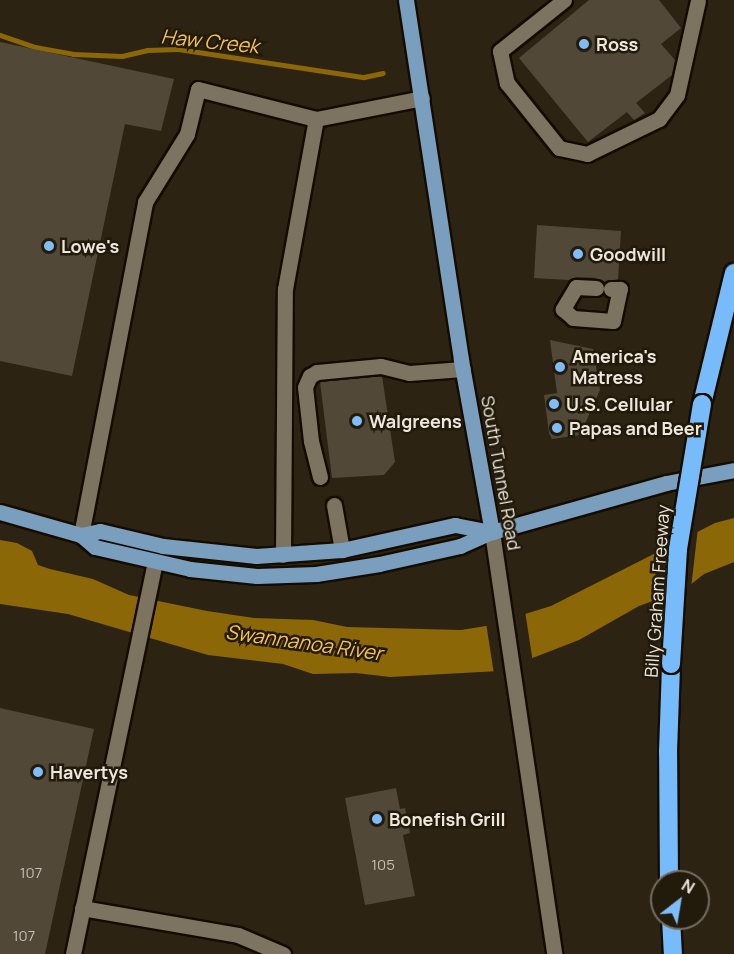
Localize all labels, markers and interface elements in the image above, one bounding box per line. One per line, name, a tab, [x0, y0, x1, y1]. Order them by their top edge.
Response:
water label: Haw Creek	[160, 24, 260, 58]
place label: Ross	[596, 33, 638, 55]
marker: Ross	[577, 37, 591, 51]
place label: Lowe's	[61, 235, 119, 257]
marker: Lowe's	[42, 239, 56, 253]
place label: Goodwill	[590, 243, 666, 265]
marker: Goodwill	[571, 247, 585, 261]
place label: America's Matress	[572, 346, 656, 388]
marker: America's Matress	[553, 360, 567, 374]
place label: U.S. Cellular	[566, 393, 673, 415]
street label: South Tunnel Road	[477, 394, 525, 552]
marker: U.S. Cellular	[547, 397, 561, 411]
place label: Walgreens	[369, 410, 462, 432]
marker: Walgreens	[350, 414, 364, 428]
place label: Papas and Beer	[569, 417, 702, 439]
marker: Papas and Beer	[550, 421, 564, 435]
street label: Billy Graham Freeway	[640, 504, 674, 678]
water label: Swannanoa River	[224, 619, 384, 665]
place label: Havertys	[50, 761, 128, 783]
marker: Havertys	[31, 765, 45, 779]
place label: Bonefish Grill	[389, 808, 506, 830]
marker: Bonefish Grill	[370, 812, 384, 826]
house number: 105	[371, 856, 395, 874]
house number: 107	[20, 864, 42, 882]
north arrow	[650, 870, 710, 930]
text: N	[678, 874, 699, 899]
house number: 107	[13, 927, 35, 945]

